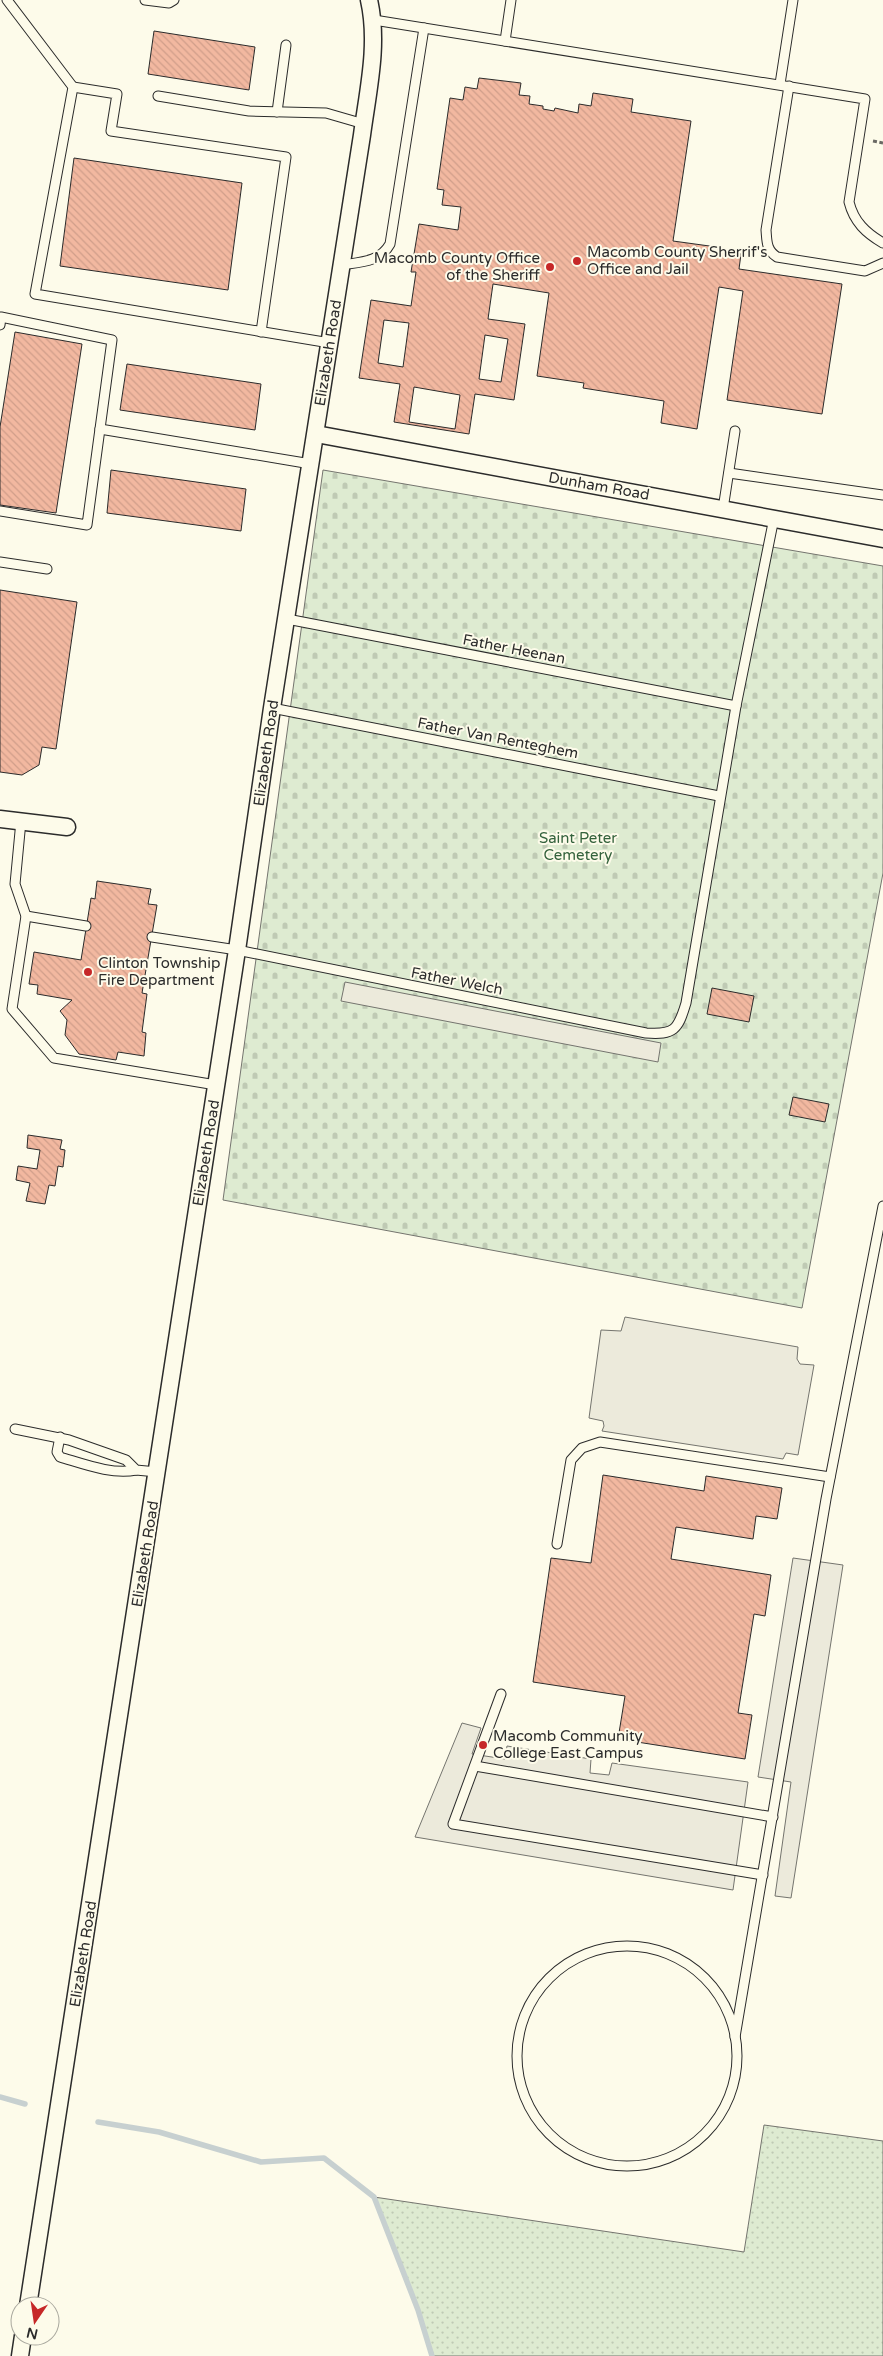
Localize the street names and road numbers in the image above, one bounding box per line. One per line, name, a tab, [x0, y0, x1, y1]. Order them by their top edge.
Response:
street label: Elizabeth Road	[311, 299, 345, 407]
street label: Dunham Road	[547, 468, 651, 504]
street label: Father Heenan	[461, 630, 567, 668]
street label: Elizabeth Road	[250, 699, 282, 807]
street label: Father Van Renteghem	[416, 714, 580, 762]
street label: Father Welch	[410, 963, 504, 999]
street label: Elizabeth Road	[189, 1099, 223, 1207]
street label: Elizabeth Road	[128, 1500, 162, 1608]
street label: Elizabeth Road	[66, 1900, 100, 2008]

